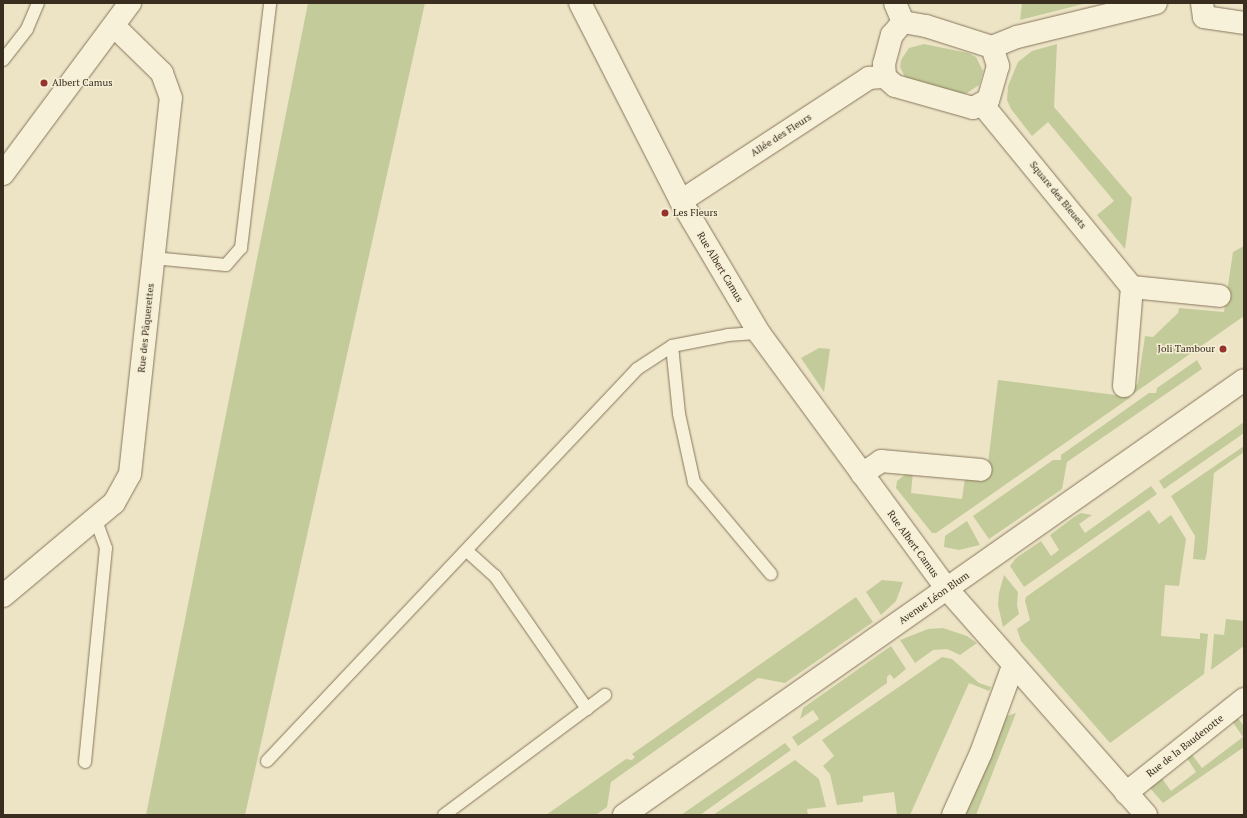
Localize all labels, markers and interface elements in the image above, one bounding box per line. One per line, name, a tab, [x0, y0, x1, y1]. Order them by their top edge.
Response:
place label: Albert Camus	[52, 77, 112, 89]
marker: Albert Camus	[39, 78, 49, 88]
street label: Allée des Fleurs	[748, 111, 814, 159]
street label: Square des Bleuets	[1027, 159, 1089, 231]
place label: Les Fleurs	[673, 207, 718, 219]
marker: Les Fleurs	[660, 208, 670, 218]
street label: Rue Albert Camus	[694, 230, 746, 304]
street label: Rue des Pâquerettes	[135, 283, 157, 373]
place label: Joli Tambour	[1157, 343, 1215, 355]
marker: Joli Tambour	[1218, 344, 1228, 354]
street label: Rue Albert Camus	[885, 508, 941, 580]
street label: Avenue Léon Blum	[897, 569, 971, 627]
street label: Rue de la Baudenotte	[1144, 712, 1226, 780]

